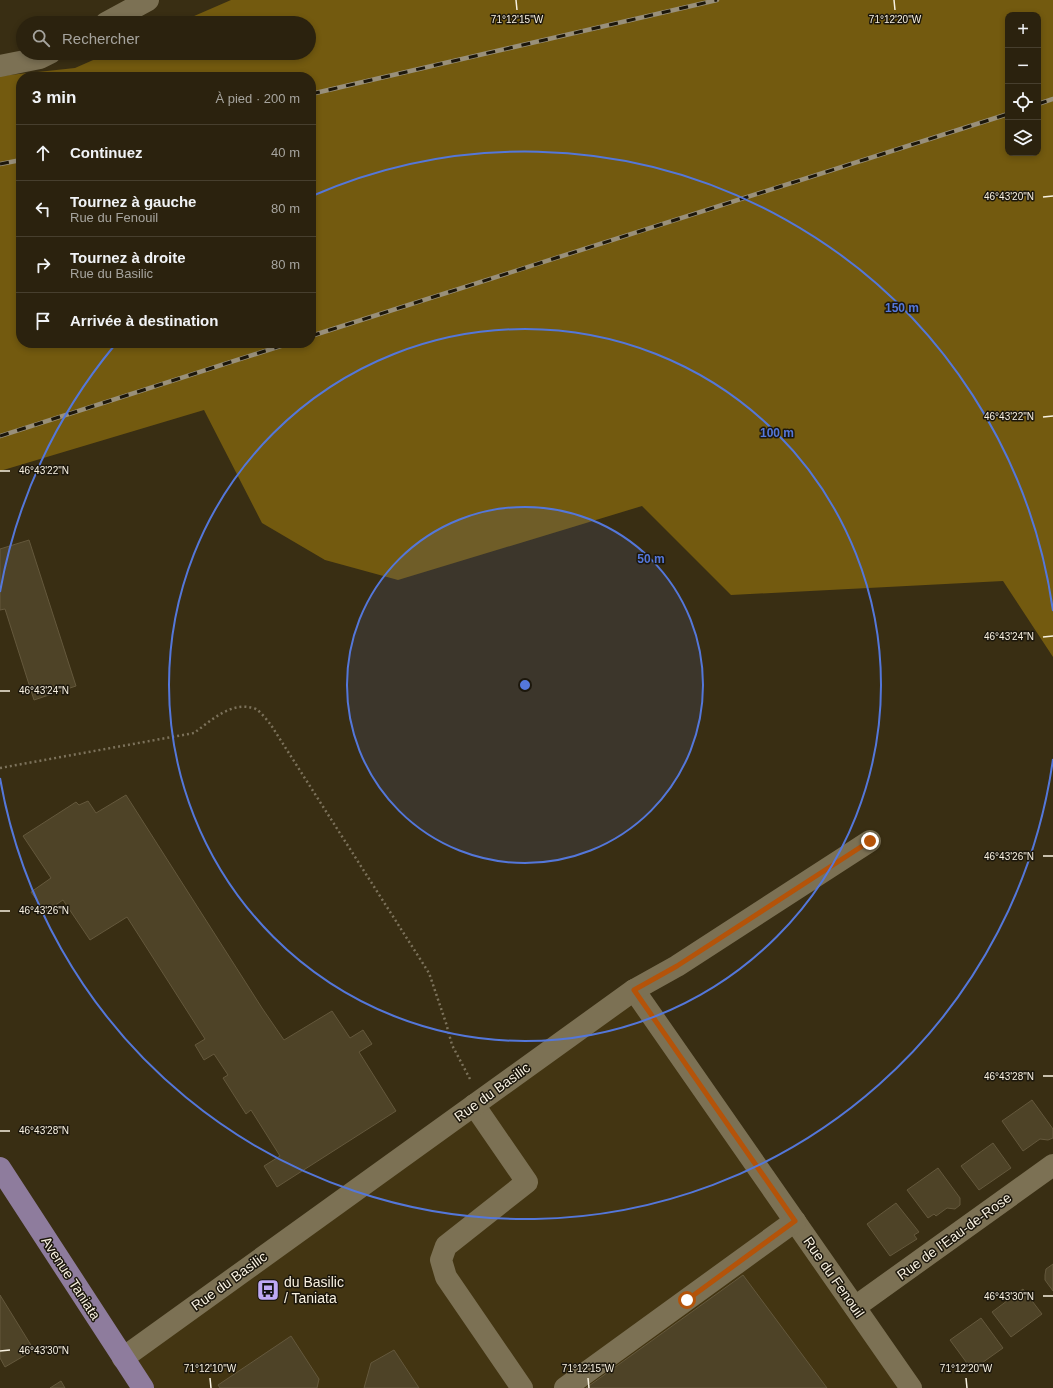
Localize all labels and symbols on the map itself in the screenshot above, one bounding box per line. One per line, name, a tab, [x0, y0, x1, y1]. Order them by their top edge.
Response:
text: 71°12'15"W	[491, 14, 544, 25]
text: 71°12'20"W	[869, 14, 922, 25]
text: 46°43'20"N	[984, 191, 1034, 202]
text: 150 m	[885, 301, 919, 315]
text: 46°43'22"N	[984, 411, 1034, 422]
text: 100 m	[760, 426, 794, 440]
text: 46°43'22"N	[19, 465, 69, 476]
text: 50 m	[637, 552, 665, 566]
text: 46°43'24"N	[984, 631, 1034, 642]
centre of rings	[518, 678, 532, 692]
text: 46°43'24"N	[19, 685, 69, 696]
route end	[861, 832, 879, 850]
text: 46°43'26"N	[984, 851, 1034, 862]
text: 46°43'26"N	[19, 905, 69, 916]
street label: Rue du Basilic	[451, 1059, 533, 1125]
text: 46°43'28"N	[984, 1071, 1034, 1082]
text: 46°43'28"N	[19, 1125, 69, 1136]
street label: Rue de l'Eau-de-Rose	[894, 1189, 1014, 1283]
street label: Avenue Taniata	[38, 1233, 104, 1323]
street label: Rue du Fenouil	[800, 1234, 868, 1320]
street label: Rue du Basilic	[188, 1248, 270, 1314]
place label: du Basilic / Taniata	[284, 1274, 344, 1306]
bus stop icon: du Basilic / Taniata	[255, 1277, 281, 1303]
route start	[678, 1291, 696, 1309]
text: 46°43'30"N	[984, 1291, 1034, 1302]
text: 46°43'30"N	[19, 1345, 69, 1356]
text: 71°12'10"W	[184, 1363, 237, 1374]
text: 71°12'15"W	[562, 1363, 615, 1374]
text: 71°12'20"W	[940, 1363, 993, 1374]

